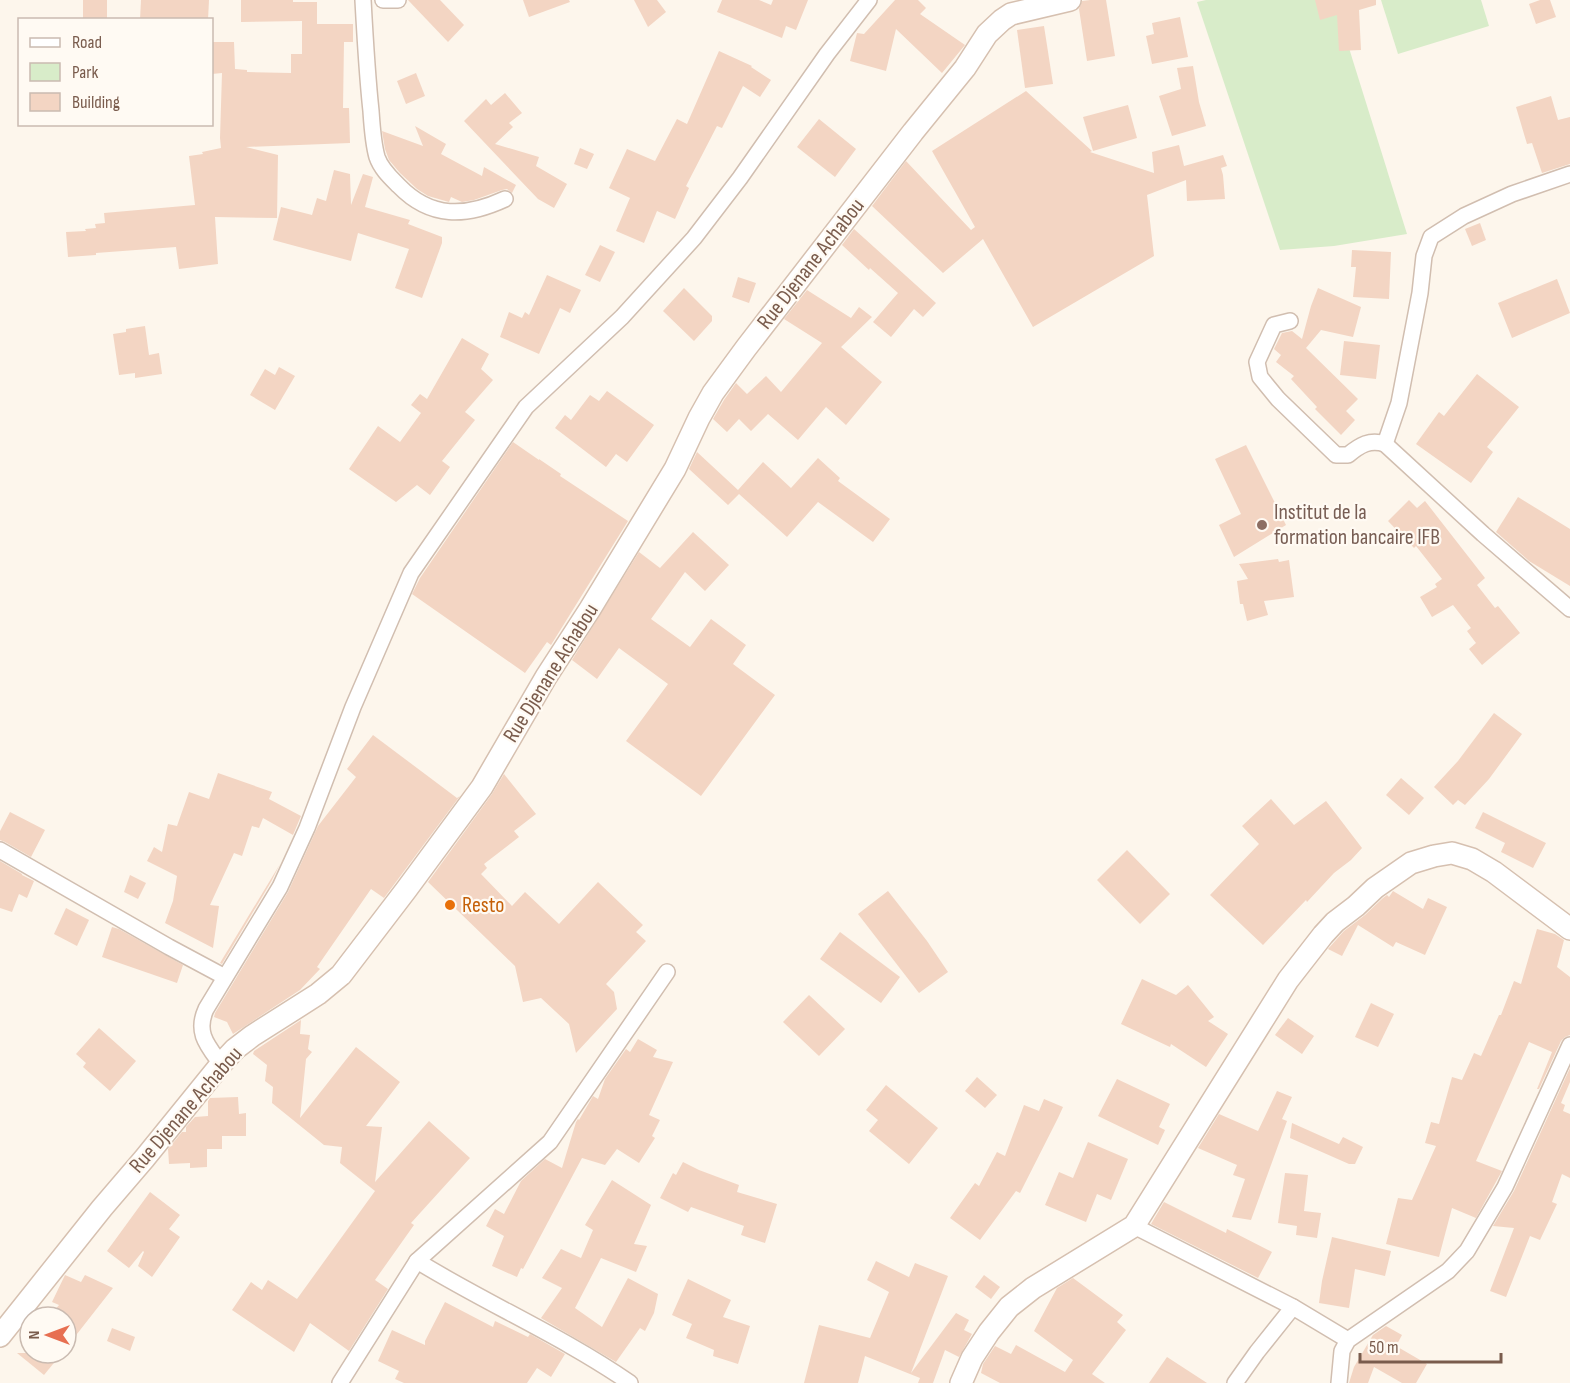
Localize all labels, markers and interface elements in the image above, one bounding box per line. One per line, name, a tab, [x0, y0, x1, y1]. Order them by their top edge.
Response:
legend	[18, 18, 213, 126]
text: Road	[72, 32, 102, 53]
text: Park	[72, 62, 98, 83]
text: Building	[72, 92, 120, 113]
street label: Rue Djenane Achabou	[751, 193, 871, 335]
place label: Institut de la formation bancaire IFB	[1274, 499, 1440, 551]
marker: Institut de la formation bancaire IFB	[1255, 518, 1269, 532]
street label: Rue Djenane Achabou	[497, 598, 605, 748]
place label: Resto	[462, 892, 504, 919]
marker: Resto	[443, 898, 457, 912]
street label: Rue Djenane Achabou	[124, 1041, 248, 1179]
north arrow	[18, 1305, 78, 1365]
scale bar	[1360, 1326, 1501, 1364]
text: N	[25, 1331, 44, 1339]
text: 50 m	[1369, 1337, 1399, 1358]

